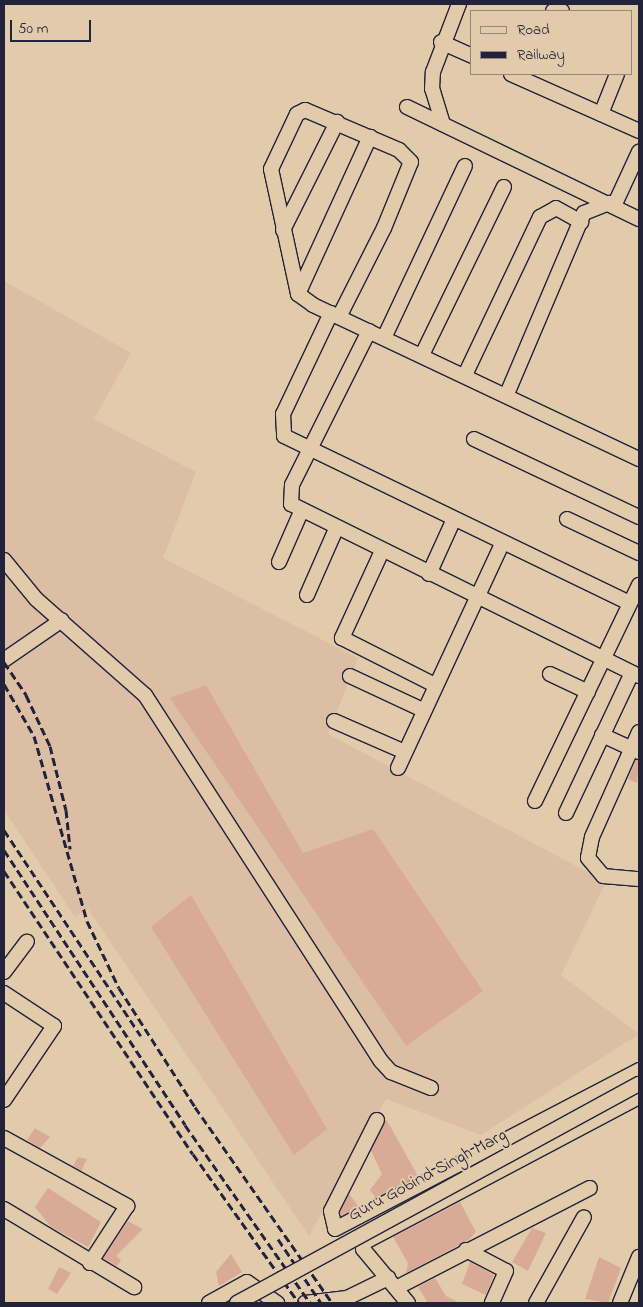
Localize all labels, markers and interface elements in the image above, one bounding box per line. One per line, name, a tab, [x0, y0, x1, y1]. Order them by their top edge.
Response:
scale bar	[12, 10, 94, 42]
legend	[470, 10, 633, 75]
text: 50 m	[18, 18, 48, 40]
text: Road	[517, 19, 550, 41]
text: Railway	[517, 44, 565, 66]
street label: Guru Gobind Singh Marg	[345, 1125, 511, 1227]

